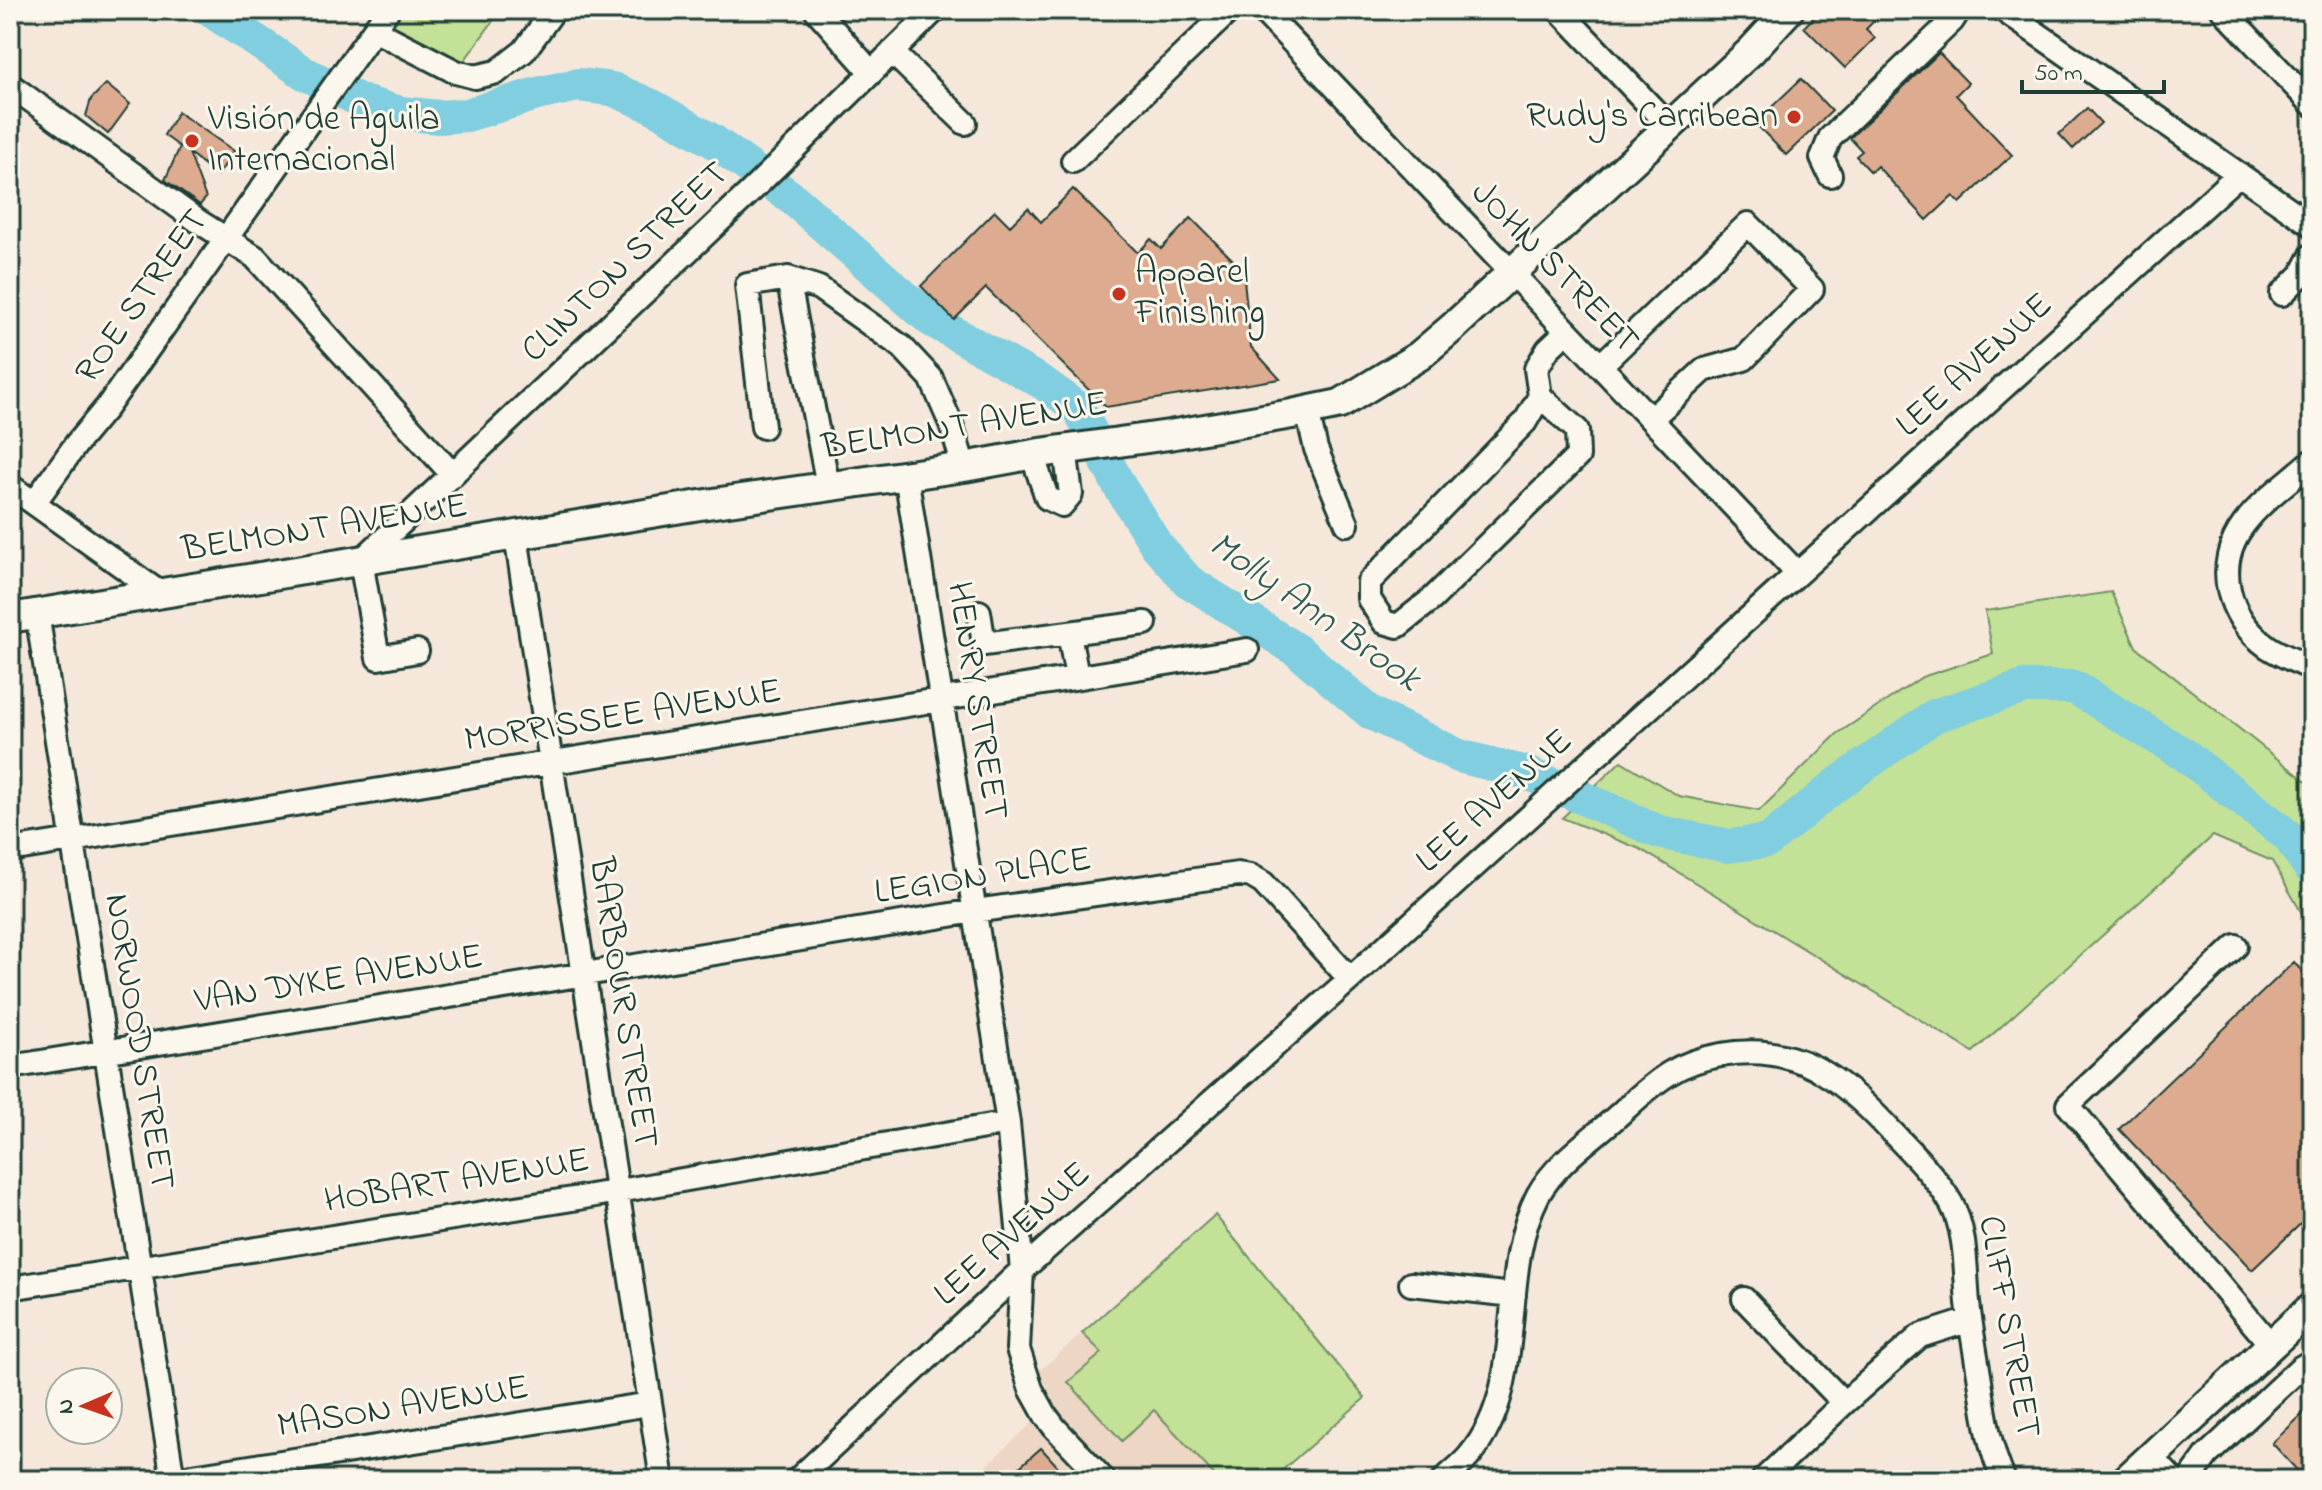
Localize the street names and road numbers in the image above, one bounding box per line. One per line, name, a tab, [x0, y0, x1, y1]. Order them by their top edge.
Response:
street label: CLINTON STREET	[510, 150, 742, 376]
street label: JOHN STREET	[1457, 169, 1651, 367]
street label: ROE STREET	[63, 199, 223, 395]
street label: LEE AVENUE	[1885, 281, 2065, 451]
street label: BELMONT AVENUE	[817, 378, 1112, 476]
street label: BELMONT AVENUE	[177, 480, 472, 578]
street label: HENRY STREET	[931, 578, 1021, 824]
street label: MORRISSEE AVENUE	[461, 666, 785, 768]
street label: LEE AVENUE	[1405, 717, 1585, 887]
street label: LEGION PLACE	[871, 834, 1095, 920]
street label: BARBOUR STREET	[573, 853, 671, 1152]
street label: NORWOOD STREET	[88, 890, 188, 1194]
street label: VAN DYKE AVENUE	[190, 931, 487, 1029]
street label: HOBART AVENUE	[321, 1135, 593, 1229]
street label: LEE AVENUE	[923, 1150, 1103, 1320]
street label: CLIFF STREET	[1962, 1212, 2054, 1442]
street label: MASON AVENUE	[273, 1362, 533, 1454]

